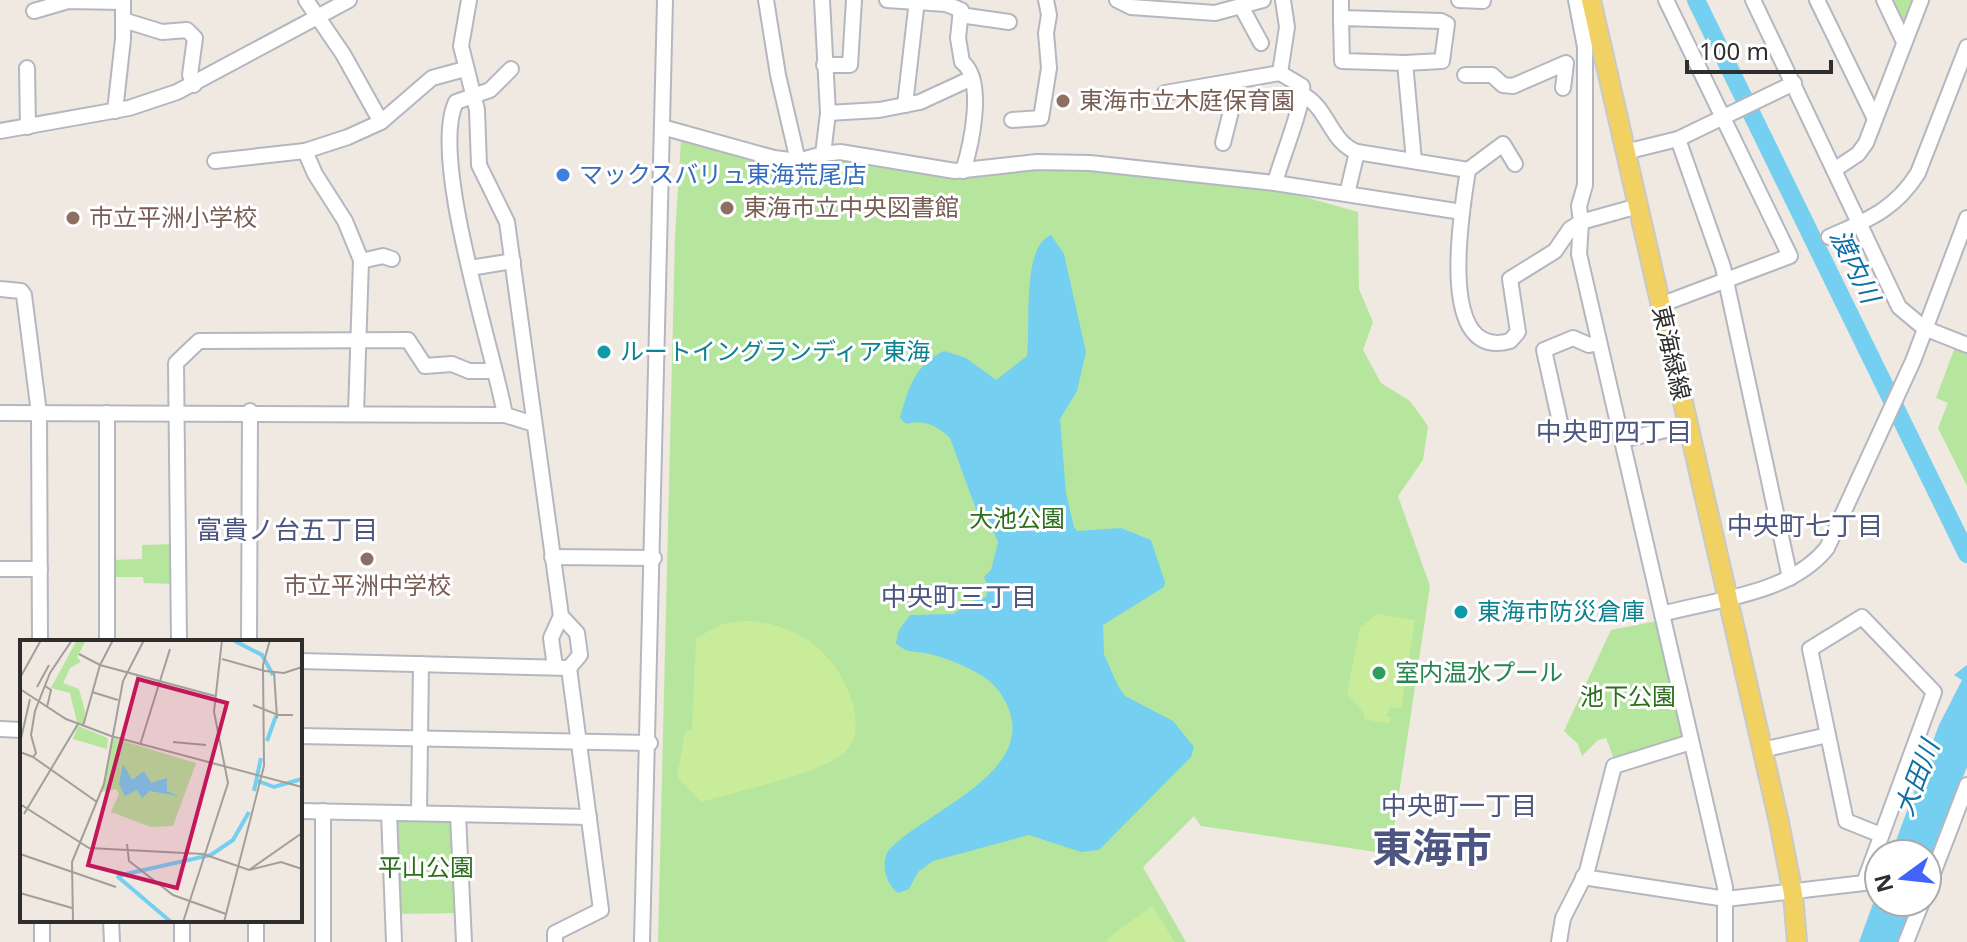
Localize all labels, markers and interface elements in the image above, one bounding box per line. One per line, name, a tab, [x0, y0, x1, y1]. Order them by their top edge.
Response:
scale bar	[1687, 24, 1831, 74]
text: 100 m	[1699, 34, 1769, 67]
place label: 東海市立木庭保育園	[1079, 83, 1295, 116]
marker: 東海市立木庭保育園	[1054, 92, 1072, 110]
place label: マックスバリュ東海荒尾店	[579, 157, 866, 190]
marker: マックスバリュ東海荒尾店	[554, 166, 572, 184]
place label: 東海市立中央図書館	[743, 190, 959, 223]
marker: 東海市立中央図書館	[718, 199, 736, 217]
place label: 市立平洲小学校	[89, 200, 257, 233]
marker: 市立平洲小学校	[64, 209, 82, 227]
water label: 渡内川	[1823, 223, 1890, 311]
street label: 東海緑線	[1646, 302, 1699, 403]
place label: ルートイングランディア東海	[620, 334, 930, 367]
marker: ルートイングランディア東海	[595, 343, 613, 361]
district label: 中央町四丁目	[1536, 413, 1692, 449]
park label: 大池公園	[969, 501, 1065, 534]
district label: 中央町七丁目	[1727, 507, 1883, 543]
district label: 富貴ノ台五丁目	[196, 511, 378, 547]
marker: 市立平洲中学校	[358, 550, 376, 568]
place label: 市立平洲中学校	[283, 568, 451, 601]
district label: 中央町三丁目	[881, 578, 1037, 614]
place label: 東海市防災倉庫	[1477, 594, 1645, 627]
marker: 東海市防災倉庫	[1452, 603, 1470, 621]
inset map	[20, 640, 302, 922]
place label: 室内温水プール	[1395, 655, 1563, 688]
marker: 室内温水プール	[1370, 664, 1388, 682]
park label: 池下公園	[1580, 679, 1676, 712]
water label: 大田川	[1885, 732, 1948, 821]
district label: 中央町一丁目	[1381, 787, 1537, 823]
district label: 東海市	[1372, 819, 1492, 874]
north arrow	[1863, 838, 1943, 918]
park label: 平山公園	[378, 850, 474, 883]
text: N	[1866, 871, 1900, 896]

